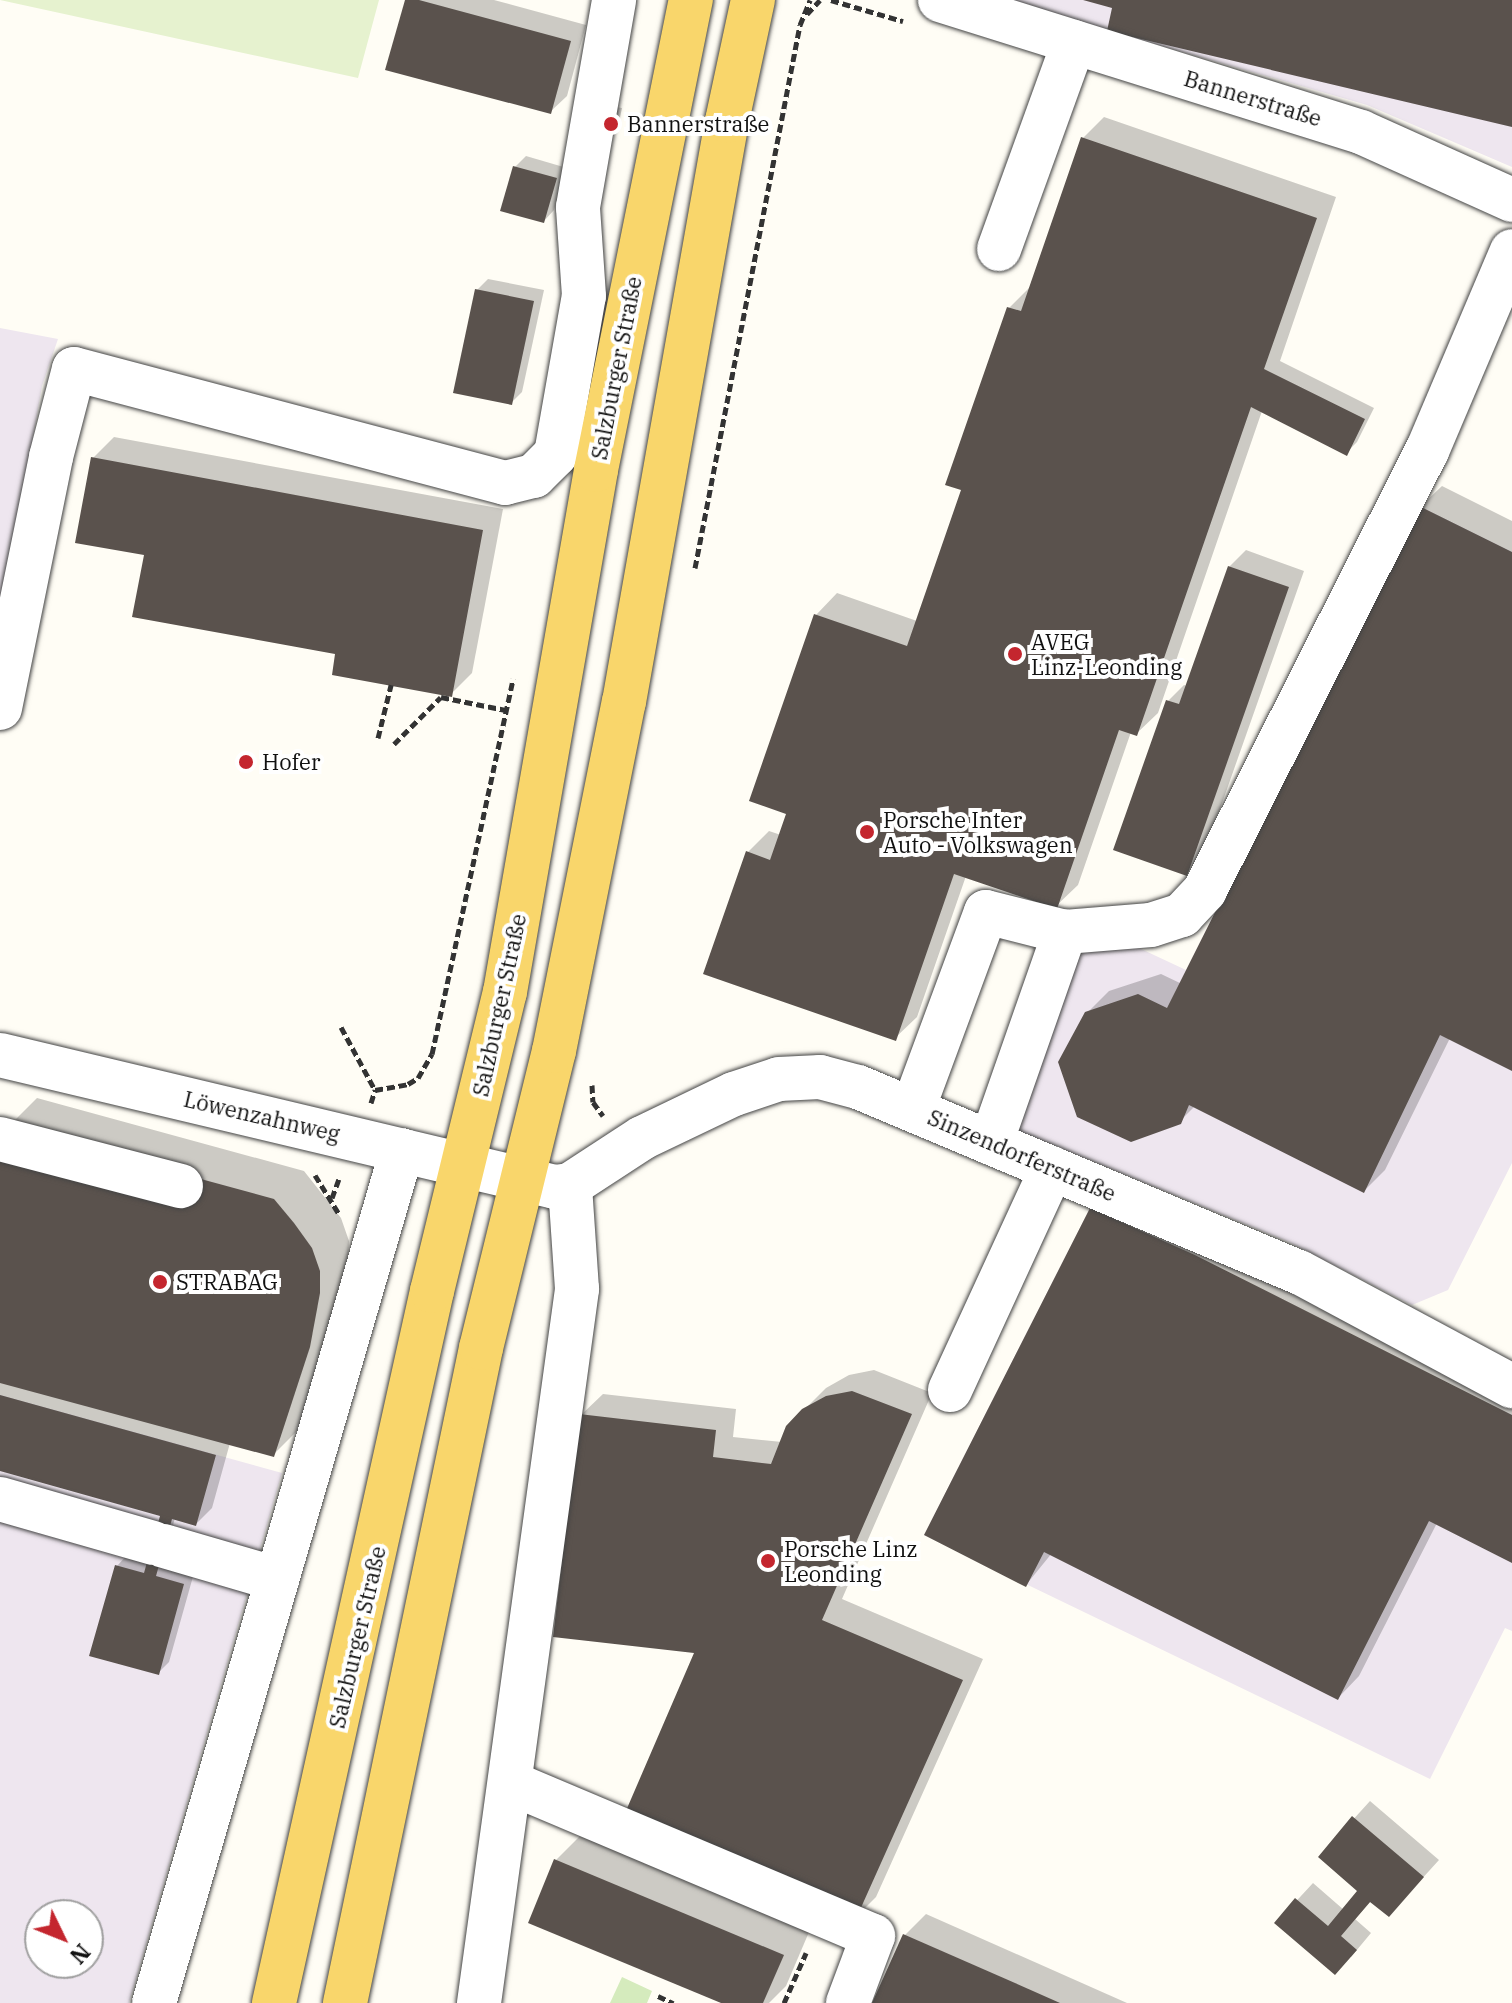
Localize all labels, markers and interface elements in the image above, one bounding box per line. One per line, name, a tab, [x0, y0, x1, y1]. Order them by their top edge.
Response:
street label: Bannerstraße	[1181, 65, 1325, 131]
place label: Bannerstraße	[627, 111, 769, 137]
marker: Bannerstraße	[602, 115, 620, 133]
street label: Salzburger Straße	[585, 274, 647, 462]
place label: AVEG Linz-Leonding	[1031, 628, 1182, 680]
marker: AVEG Linz-Leonding	[1006, 645, 1024, 663]
place label: Hofer	[262, 749, 321, 775]
marker: Hofer	[237, 753, 255, 771]
place label: Porsche Inter Auto - Volkswagen	[883, 806, 1073, 858]
marker: Porsche Inter Auto - Volkswagen	[858, 823, 876, 841]
street label: Salzburger Straße	[467, 911, 531, 1099]
street label: Löwenzahnweg	[181, 1085, 343, 1147]
street label: Sinzendorferstraße	[924, 1103, 1120, 1207]
place label: STRABAG	[176, 1269, 278, 1295]
marker: STRABAG	[151, 1273, 169, 1291]
place label: Porsche Linz Leonding	[784, 1535, 917, 1586]
street label: Salzburger Straße	[323, 1543, 391, 1731]
marker: Porsche Linz Leonding	[759, 1552, 777, 1570]
north arrow	[24, 1899, 104, 1979]
text: N	[64, 1938, 97, 1971]

